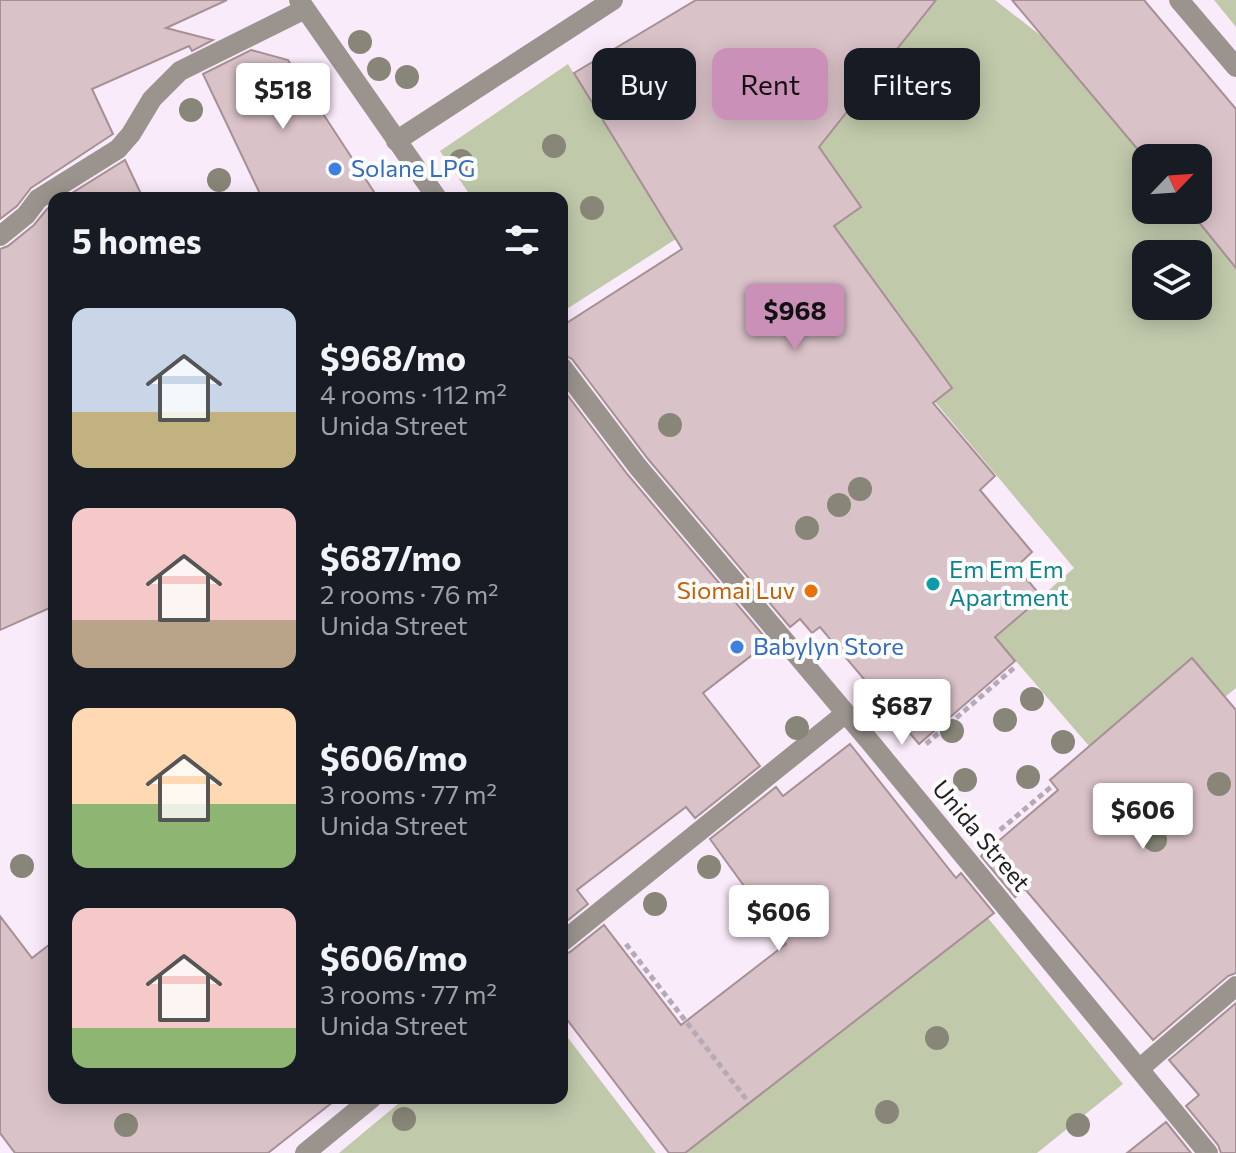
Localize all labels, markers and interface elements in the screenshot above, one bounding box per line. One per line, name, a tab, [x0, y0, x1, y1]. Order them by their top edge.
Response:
chip: Buy	[592, 48, 696, 120]
chip: Rent	[712, 48, 828, 120]
chip: Filters	[844, 48, 980, 120]
pin: $518	[236, 63, 330, 131]
text: $518	[254, 73, 312, 104]
north arrow	[1132, 144, 1212, 224]
map controls	[1132, 144, 1212, 320]
place label: Solane LPG	[351, 153, 475, 182]
marker: Solane LPG	[326, 160, 344, 178]
icon: filters	[500, 218, 544, 262]
text: 5 homes	[72, 219, 202, 261]
button: layers	[1132, 240, 1212, 320]
pin: $968	[748, 284, 842, 352]
text: $968	[763, 294, 827, 325]
text: $968/mo	[320, 336, 466, 378]
icon: home	[136, 340, 232, 436]
text: 4 rooms · 112 m²	[320, 378, 507, 409]
text: Unida Street	[320, 409, 468, 440]
text: $687/mo	[320, 536, 462, 578]
icon: home	[136, 540, 232, 636]
place label: Em Em Em Apartment	[949, 554, 1069, 611]
place label: Siomai Luv	[677, 575, 795, 604]
marker: Em Em Em Apartment	[924, 575, 942, 593]
text: 2 rooms · 76 m²	[320, 578, 499, 609]
marker: Siomai Luv	[802, 582, 820, 600]
text: Unida Street	[320, 609, 468, 640]
place label: Babylyn Store	[753, 631, 904, 660]
marker: Babylyn Store	[728, 638, 746, 656]
pin: $687	[855, 679, 949, 747]
text: $687	[871, 689, 933, 720]
text: $606/mo	[320, 736, 468, 778]
icon: home	[136, 740, 232, 836]
street label: Unida Street	[927, 774, 1037, 897]
text: 3 rooms · 77 m²	[320, 778, 497, 809]
pin: $606	[1096, 783, 1190, 851]
text: $606	[1111, 793, 1175, 824]
text: Unida Street	[320, 809, 468, 840]
pin: $606	[732, 885, 826, 953]
text: $606	[747, 895, 811, 926]
text: $606/mo	[320, 936, 468, 978]
icon: home	[136, 940, 232, 1036]
text: 3 rooms · 77 m²	[320, 978, 497, 1009]
text: Unida Street	[320, 1009, 468, 1040]

